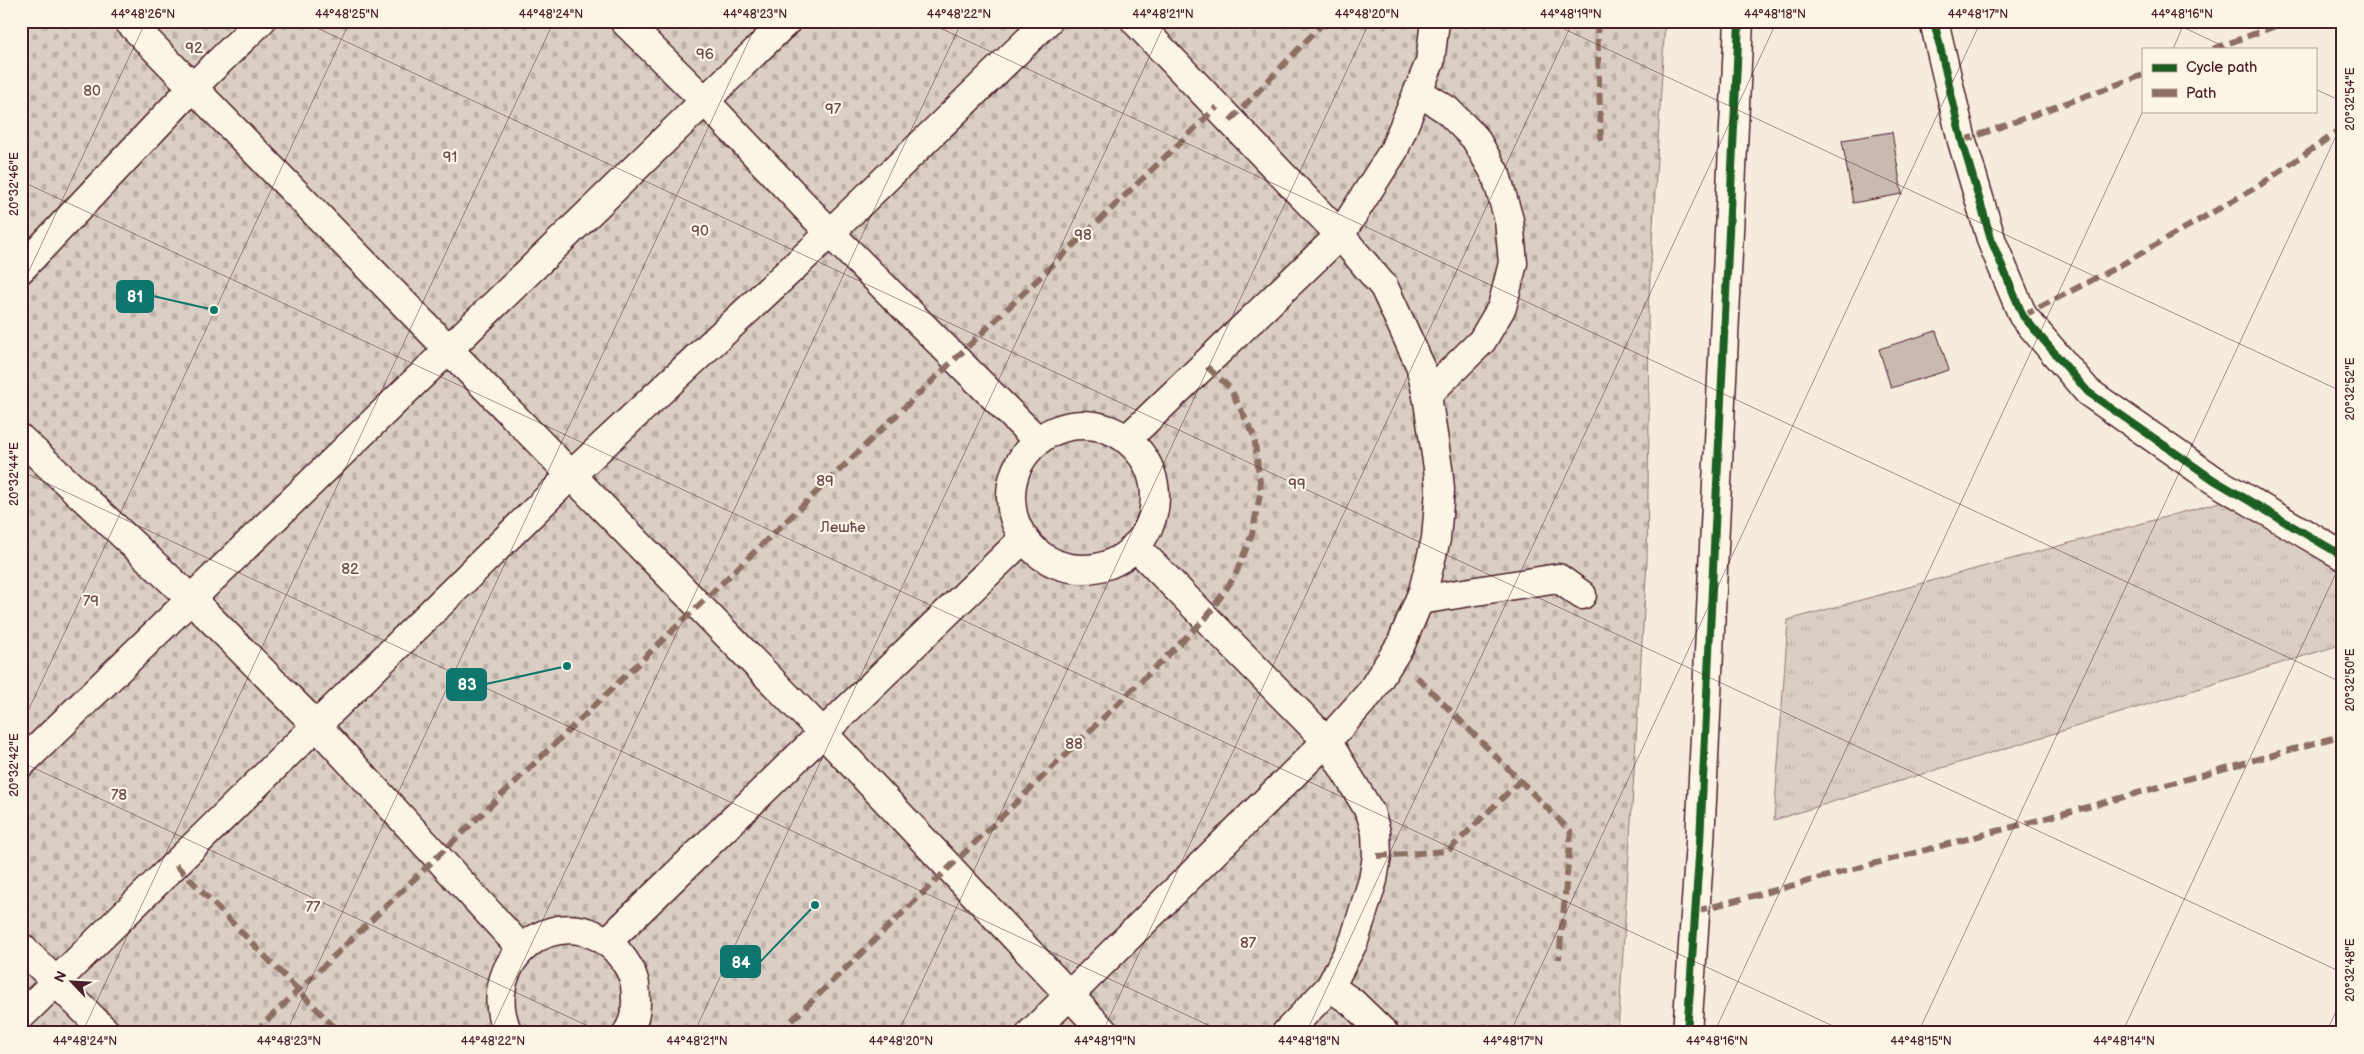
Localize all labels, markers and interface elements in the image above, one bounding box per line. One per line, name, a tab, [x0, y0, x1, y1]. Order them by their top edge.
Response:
text: 44°48'26"N	[111, 7, 175, 22]
text: 44°48'25"N	[315, 7, 379, 22]
text: 44°48'24"N	[519, 7, 583, 22]
text: 44°48'23"N	[723, 7, 787, 22]
text: 44°48'22"N	[927, 7, 991, 22]
text: 44°48'21"N	[1132, 7, 1194, 22]
text: 44°48'20"N	[1335, 7, 1399, 22]
text: 44°48'19"N	[1540, 7, 1602, 22]
text: 44°48'18"N	[1744, 7, 1806, 22]
text: 44°48'17"N	[1948, 7, 2008, 22]
text: 44°48'16"N	[2151, 7, 2213, 22]
park label: 92	[185, 39, 203, 58]
park label: 96	[696, 45, 714, 64]
legend	[2142, 48, 2316, 112]
text: Cycle path	[2186, 58, 2257, 77]
text: 20°32'54"E	[2343, 67, 2358, 131]
park label: 80	[83, 82, 101, 101]
text: Path	[2186, 84, 2216, 103]
park label: 97	[825, 100, 842, 119]
park label: 91	[443, 148, 457, 167]
text: 20°32'46"E	[7, 152, 22, 216]
park label: 90	[691, 222, 709, 241]
park label: 98	[1074, 226, 1092, 245]
callout: 81	[117, 281, 153, 312]
text: 81	[127, 288, 143, 307]
text: 20°32'52"E	[2343, 357, 2358, 421]
text: 20°32'44"E	[7, 442, 22, 506]
park label: 89	[816, 472, 834, 491]
park label: 99	[1288, 475, 1306, 494]
park label: Лешће	[819, 518, 866, 537]
park label: 82	[341, 560, 359, 579]
park label: 79	[83, 592, 99, 611]
text: 20°32'50"E	[2343, 648, 2358, 712]
callout: 83	[447, 669, 486, 700]
text: 83	[458, 676, 476, 695]
text: 20°32'42"E	[7, 733, 22, 797]
park label: 88	[1065, 735, 1083, 754]
park label: 78	[111, 786, 127, 805]
park label: 77	[306, 898, 321, 917]
park label: 87	[1240, 934, 1257, 953]
text: 20°32'48"E	[2343, 938, 2358, 1002]
callout: 84	[721, 946, 760, 977]
text: 84	[731, 954, 751, 973]
north arrow	[48, 956, 98, 1006]
text: N	[51, 968, 71, 985]
text: 44°48'24"N	[53, 1034, 117, 1049]
text: 44°48'23"N	[257, 1034, 321, 1049]
text: 44°48'22"N	[461, 1034, 525, 1049]
text: 44°48'21"N	[666, 1034, 728, 1049]
text: 44°48'20"N	[869, 1034, 933, 1049]
text: 44°48'19"N	[1074, 1034, 1136, 1049]
text: 44°48'18"N	[1278, 1034, 1340, 1049]
text: 44°48'17"N	[1483, 1034, 1543, 1049]
text: 44°48'16"N	[1686, 1034, 1748, 1049]
text: 44°48'15"N	[1890, 1034, 1952, 1049]
text: 44°48'14"N	[2093, 1034, 2155, 1049]

